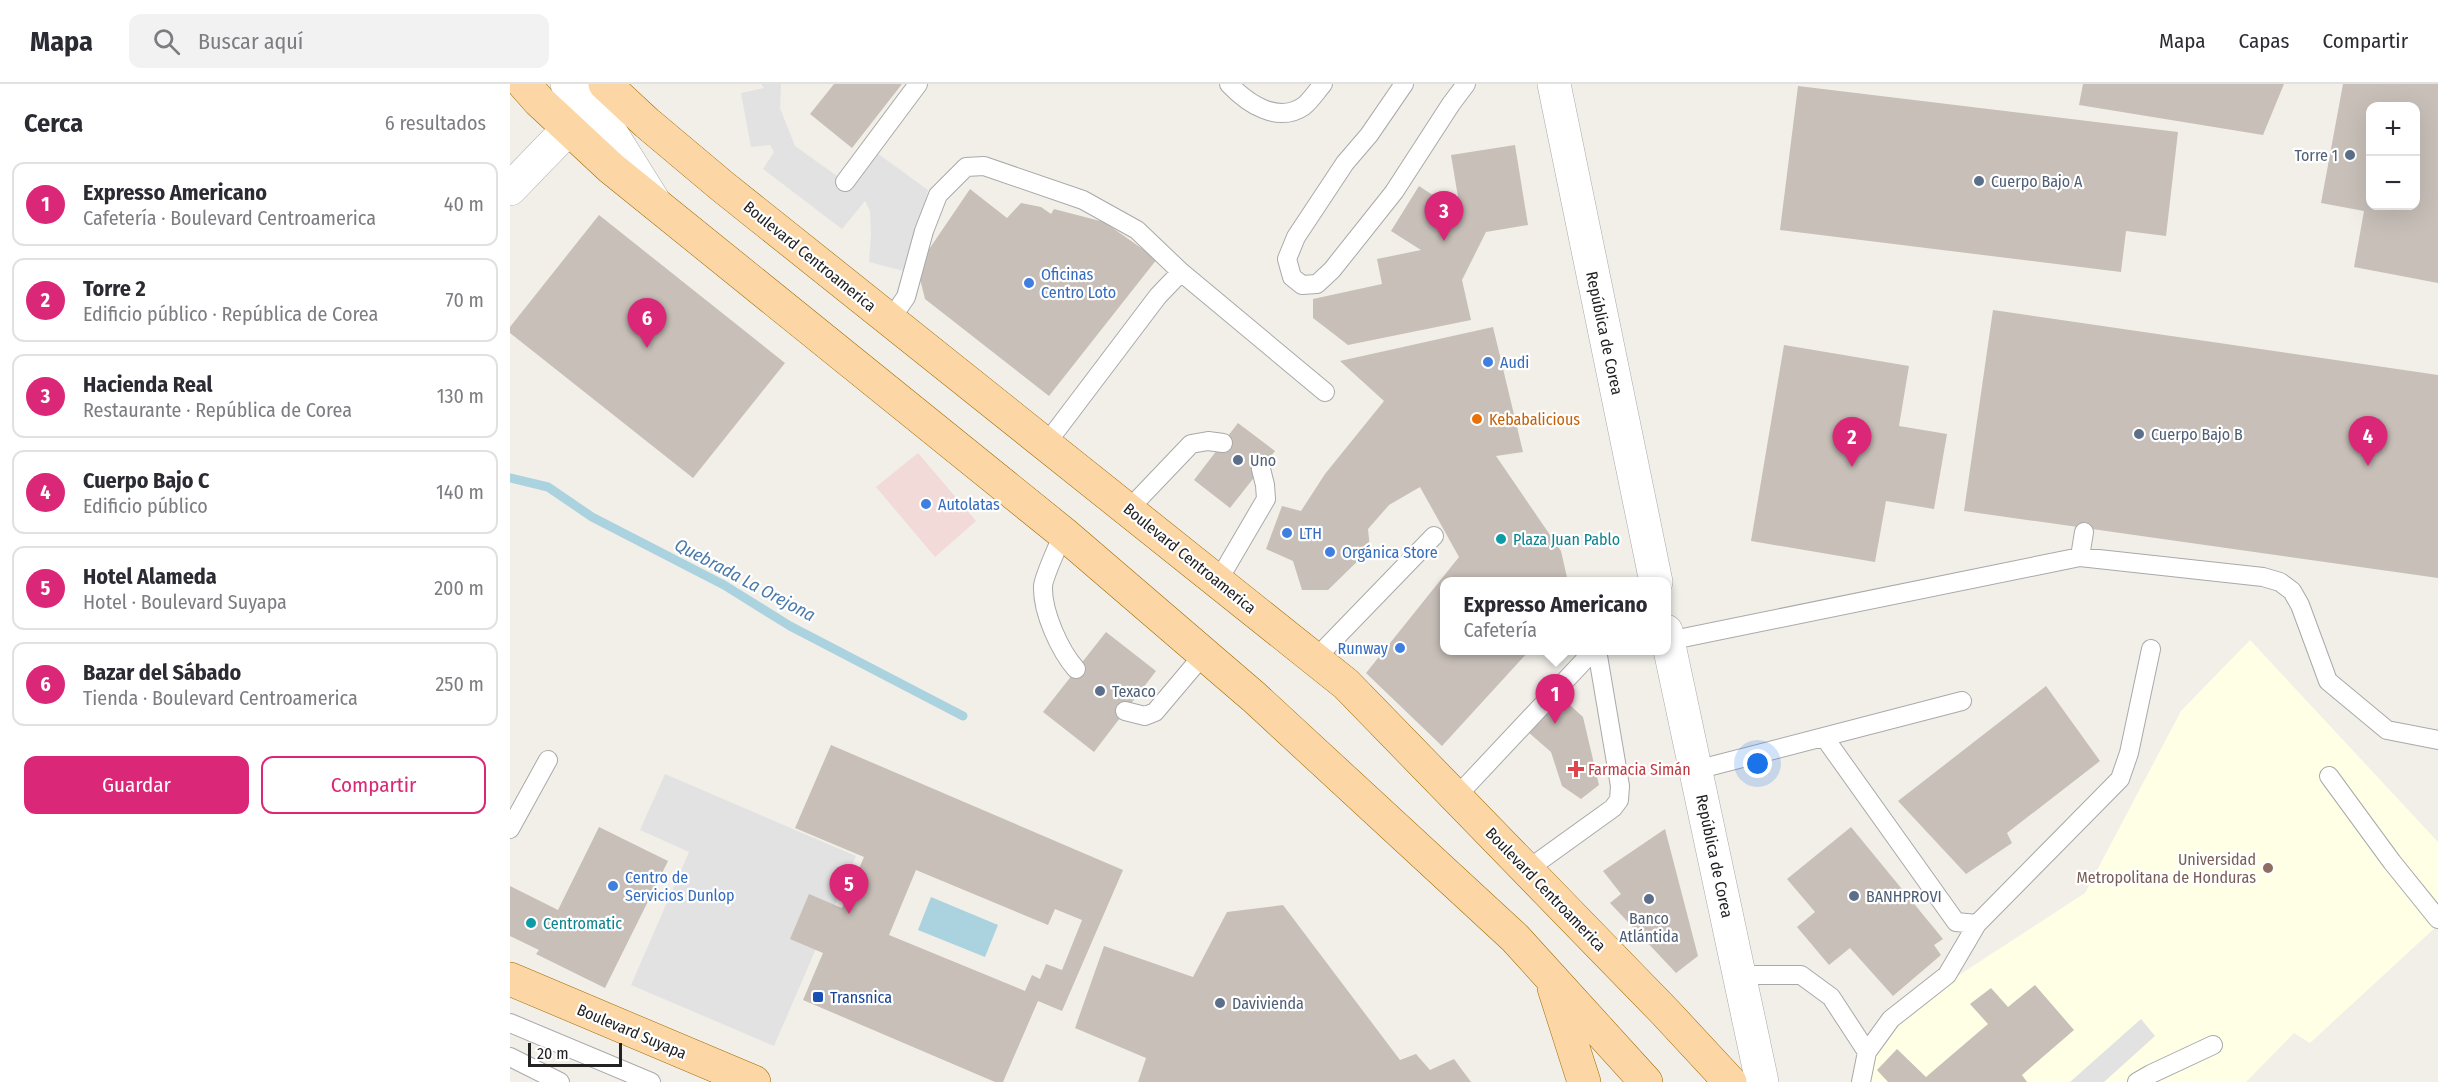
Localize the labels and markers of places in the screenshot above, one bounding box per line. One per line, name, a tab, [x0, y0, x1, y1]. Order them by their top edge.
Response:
place label: Torre 1	[2294, 146, 2338, 165]
marker: Torre 1	[2343, 148, 2357, 162]
place label: Cuerpo Bajo A	[1991, 172, 2083, 191]
marker: Cuerpo Bajo A	[1972, 174, 1986, 188]
pin: 3	[1424, 192, 1464, 241]
place label: Oficinas Centro Loto	[1041, 265, 1116, 302]
marker: Oficinas Centro Loto	[1022, 276, 1036, 290]
pin: 6	[628, 298, 666, 348]
place label: Audi	[1500, 353, 1529, 372]
marker: Audi	[1481, 355, 1495, 369]
place label: Kebabalicious	[1489, 410, 1580, 429]
marker: Kebabalicious	[1470, 412, 1484, 426]
pin: 4	[2348, 416, 2388, 466]
pin: 2	[1832, 418, 1872, 467]
place label: Cuerpo Bajo B	[2151, 425, 2243, 444]
marker: Cuerpo Bajo B	[2132, 427, 2146, 441]
place label: Uno	[1250, 451, 1276, 470]
marker: Uno	[1231, 453, 1245, 467]
place label: Autolatas	[938, 495, 1000, 514]
marker: Autolatas	[919, 497, 933, 511]
place label: LTH	[1299, 524, 1322, 543]
marker: LTH	[1280, 526, 1294, 540]
place label: Plaza Juan Pablo	[1513, 530, 1620, 549]
marker: Plaza Juan Pablo	[1494, 532, 1508, 546]
place label: Orgánica Store	[1342, 543, 1438, 562]
marker: Orgánica Store	[1323, 545, 1337, 559]
place label: Runway	[1337, 639, 1389, 658]
marker: Runway	[1393, 641, 1407, 655]
pin: 1	[1536, 674, 1574, 724]
place label: Texaco	[1112, 682, 1156, 701]
marker: Texaco	[1093, 684, 1107, 698]
place label: Farmacia Simán	[1588, 760, 1691, 779]
marker: Farmacia Simán	[1569, 762, 1583, 776]
place label: Universidad Metropolitana de Honduras	[2076, 850, 2256, 887]
marker: Universidad Metropolitana de Honduras	[2261, 861, 2275, 875]
pin: 5	[830, 864, 868, 914]
place label: Centro de Servicios Dunlop	[625, 868, 735, 905]
marker: Centro de Servicios Dunlop	[606, 879, 620, 893]
place label: BANHPROVI	[1866, 887, 1942, 906]
marker: BANHPROVI	[1847, 889, 1861, 903]
marker: Banco Atlántida	[1642, 892, 1656, 906]
place label: Banco Atlántida	[1619, 909, 1679, 946]
place label: Centromatic	[543, 914, 622, 933]
marker: Centromatic	[524, 916, 538, 930]
place label: Transnica	[830, 988, 892, 1007]
marker: Transnica	[811, 990, 825, 1004]
place label: Davivienda	[1232, 994, 1304, 1013]
marker: Davivienda	[1213, 996, 1227, 1010]

